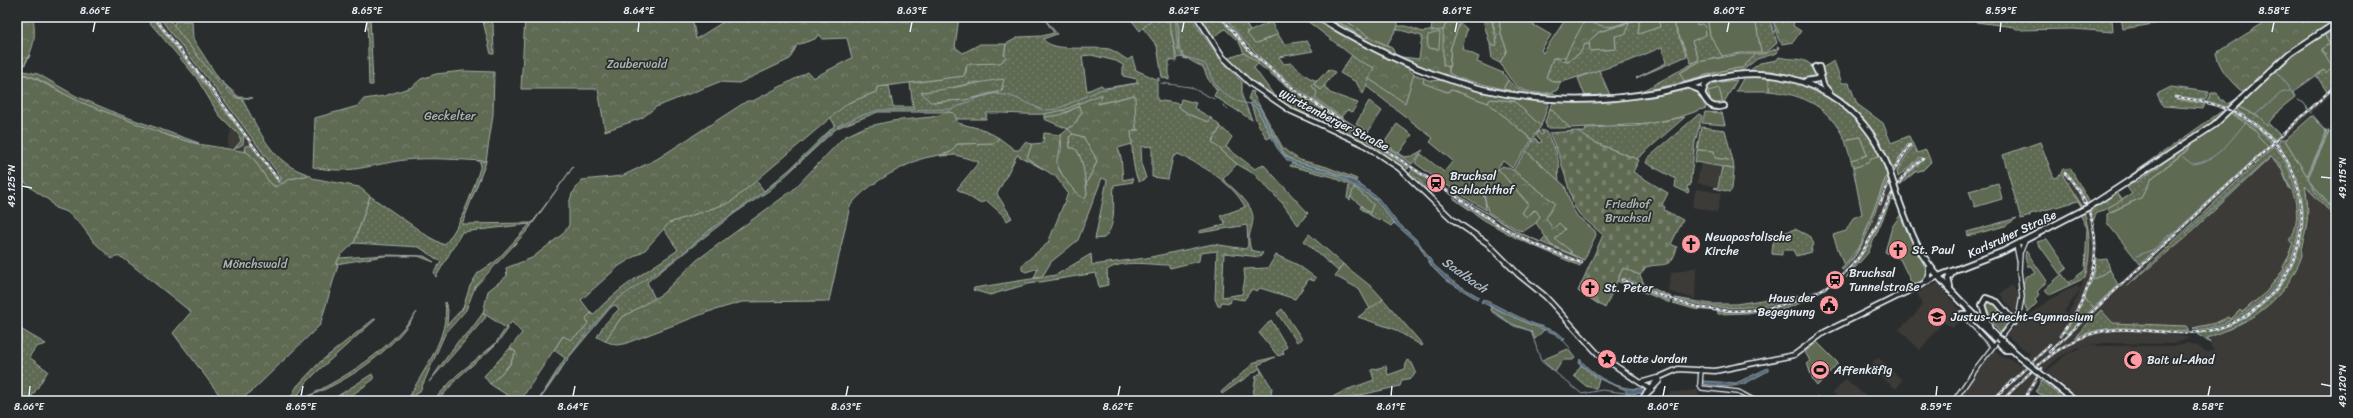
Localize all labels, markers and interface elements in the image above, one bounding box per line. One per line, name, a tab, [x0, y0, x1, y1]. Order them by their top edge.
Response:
text: 8.66°E	[80, 2, 112, 20]
text: 8.65°E	[352, 2, 384, 20]
text: 8.64°E	[624, 2, 656, 20]
text: 8.63°E	[897, 2, 928, 20]
text: 8.62°E	[1169, 2, 1201, 20]
text: 8.61°E	[1443, 2, 1473, 20]
text: 8.60°E	[1714, 2, 1746, 20]
text: 8.59°E	[1985, 2, 2018, 20]
text: 8.58°E	[2258, 2, 2291, 20]
park label: Zauberwald	[607, 53, 668, 75]
street label: Württemberger Straße	[1275, 83, 1393, 157]
park label: Geckelter	[424, 105, 477, 127]
text: 49.115°N	[2334, 157, 2352, 199]
text: 49.125°N	[3, 165, 21, 207]
place label: Bruchsal Schlachthof	[1450, 165, 1516, 201]
station icon: Bruchsal Schlachthof	[1425, 172, 1447, 194]
park label: Friedhof Bruchsal	[1605, 193, 1652, 229]
street label: Karlsruher Straße	[1964, 204, 2060, 264]
place label: Neuapostolische Kirche	[1705, 226, 1792, 262]
church icon: Neuapostolische Kirche	[1680, 233, 1702, 255]
church icon: St. Paul	[1887, 239, 1909, 261]
place label: St. Paul	[1912, 239, 1955, 261]
water label: Saalbach	[1437, 251, 1494, 300]
park label: Mönchswald	[223, 253, 289, 275]
place label: Bruchsal Tunnelstraße	[1849, 262, 1920, 298]
station icon: Bruchsal Tunnelstraße	[1824, 269, 1846, 291]
church icon: St. Peter	[1579, 277, 1601, 299]
place label: St. Peter	[1604, 277, 1654, 299]
place label: Haus der Begegnung	[1757, 287, 1816, 323]
public building icon: Haus der Begegnung	[1818, 294, 1840, 316]
school or university icon: Justus-Knecht-Gymnasium	[1926, 306, 1948, 328]
place label: Justus-Knecht-Gymnasium	[1950, 306, 2093, 328]
place icon: Lotte Jordan	[1596, 348, 1618, 370]
place label: Lotte Jordan	[1621, 348, 1688, 370]
mosque icon: Bait ul-Ahad	[2122, 349, 2144, 371]
place label: Bait ul-Ahad	[2147, 349, 2216, 371]
sports icon: Affenkäfig	[1809, 359, 1831, 381]
place label: Affenkäfig	[1833, 359, 1892, 381]
text: 49.120°N	[2334, 364, 2352, 408]
text: 8.66°E	[14, 398, 46, 416]
text: 8.65°E	[286, 398, 318, 416]
text: 8.64°E	[558, 398, 590, 416]
text: 8.63°E	[831, 398, 862, 416]
text: 8.62°E	[1103, 398, 1135, 416]
text: 8.61°E	[1377, 398, 1407, 416]
text: 8.60°E	[1648, 398, 1680, 416]
text: 8.59°E	[1920, 398, 1953, 416]
text: 8.58°E	[2192, 398, 2225, 416]

